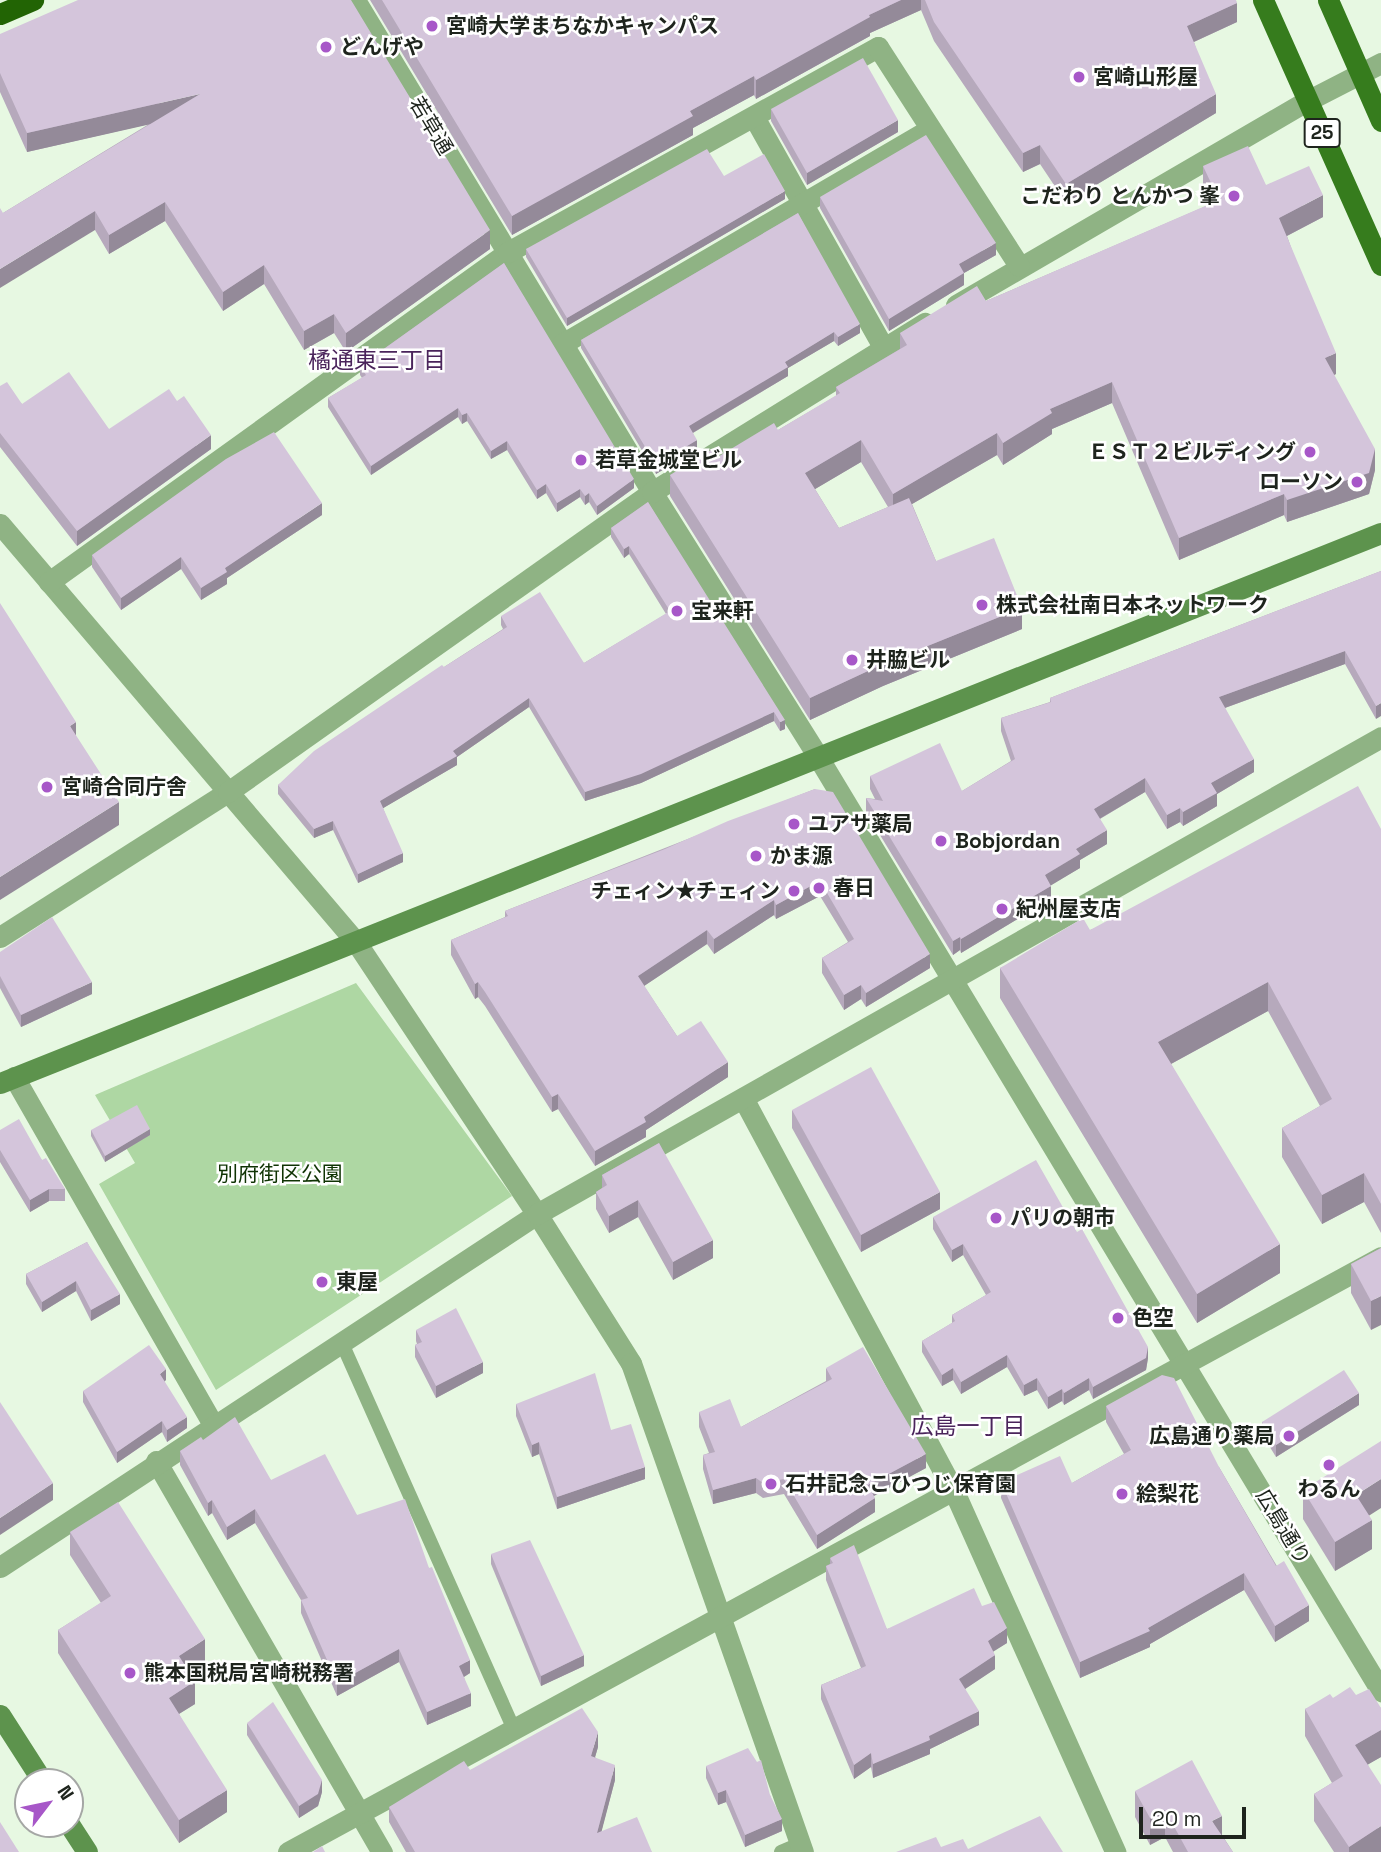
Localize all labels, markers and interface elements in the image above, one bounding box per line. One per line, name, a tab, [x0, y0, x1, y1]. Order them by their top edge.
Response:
place label: 宮崎大学まちなかキャンパス	[446, 13, 719, 39]
marker: 宮崎大学まちなかキャンパス	[424, 18, 440, 34]
place label: どんげや	[340, 34, 424, 60]
marker: どんげや	[318, 39, 334, 55]
place label: 宮崎山形屋	[1093, 64, 1198, 90]
marker: 宮崎山形屋	[1071, 69, 1087, 85]
street label: 若草通	[404, 93, 458, 159]
road number: 25	[1303, 118, 1341, 148]
place label: こだわり とんかつ 峯	[1020, 183, 1220, 209]
marker: こだわり とんかつ 峯	[1226, 188, 1242, 204]
district label: 橘通東三丁目	[308, 346, 446, 374]
place label: ＥＳＴ２ビルディング	[1086, 439, 1296, 465]
marker: ＥＳＴ２ビルディング	[1302, 444, 1318, 460]
place label: 若草金城堂ビル	[595, 447, 742, 473]
marker: 若草金城堂ビル	[573, 452, 589, 468]
place label: ローソン	[1259, 469, 1343, 495]
marker: ローソン	[1349, 474, 1365, 490]
place label: 株式会社南日本ネットワーク	[996, 592, 1269, 618]
marker: 株式会社南日本ネットワーク	[974, 597, 990, 613]
place label: 宝来軒	[691, 598, 754, 624]
marker: 宝来軒	[669, 603, 685, 619]
place label: 井脇ビル	[866, 647, 950, 673]
marker: 井脇ビル	[844, 652, 860, 668]
place label: 宮崎合同庁舎	[61, 774, 187, 800]
marker: 宮崎合同庁舎	[39, 779, 55, 795]
place label: ユアサ薬局	[808, 811, 913, 837]
marker: ユアサ薬局	[786, 816, 802, 832]
place label: Bobjordan	[955, 828, 1060, 854]
marker: Bobjordan	[933, 833, 949, 849]
place label: かま源	[770, 843, 833, 869]
marker: かま源	[748, 848, 764, 864]
place label: 春日	[833, 875, 875, 901]
place label: チェィン★チェィン	[591, 878, 780, 904]
marker: 春日	[811, 880, 827, 896]
marker: チェィン★チェィン	[786, 883, 802, 899]
place label: 紀州屋支店	[1016, 896, 1121, 922]
marker: 紀州屋支店	[994, 901, 1010, 917]
park label: 別府街区公園	[217, 1161, 343, 1187]
place label: パリの朝市	[1010, 1205, 1115, 1231]
marker: パリの朝市	[988, 1210, 1004, 1226]
place label: 東屋	[336, 1269, 378, 1295]
marker: 東屋	[314, 1274, 330, 1290]
place label: 色空	[1132, 1305, 1174, 1331]
marker: 色空	[1110, 1310, 1126, 1326]
district label: 広島一丁目	[911, 1412, 1025, 1440]
place label: 広島通り薬局	[1149, 1423, 1275, 1449]
marker: 広島通り薬局	[1281, 1428, 1297, 1444]
marker: わるん	[1321, 1457, 1337, 1473]
place label: 石井記念こひつじ保育園	[785, 1471, 1016, 1497]
marker: 石井記念こひつじ保育園	[763, 1476, 779, 1492]
place label: わるん	[1298, 1476, 1360, 1502]
place label: 絵梨花	[1136, 1481, 1199, 1507]
street label: 広島通り	[1251, 1485, 1315, 1569]
marker: 絵梨花	[1114, 1486, 1130, 1502]
place label: 熊本国税局宮崎税務署	[144, 1660, 354, 1686]
marker: 熊本国税局宮崎税務署	[122, 1665, 138, 1681]
north arrow	[14, 1768, 84, 1838]
text: N	[52, 1781, 80, 1805]
scale bar	[1143, 1792, 1250, 1836]
text: 20 m	[1152, 1805, 1202, 1832]

